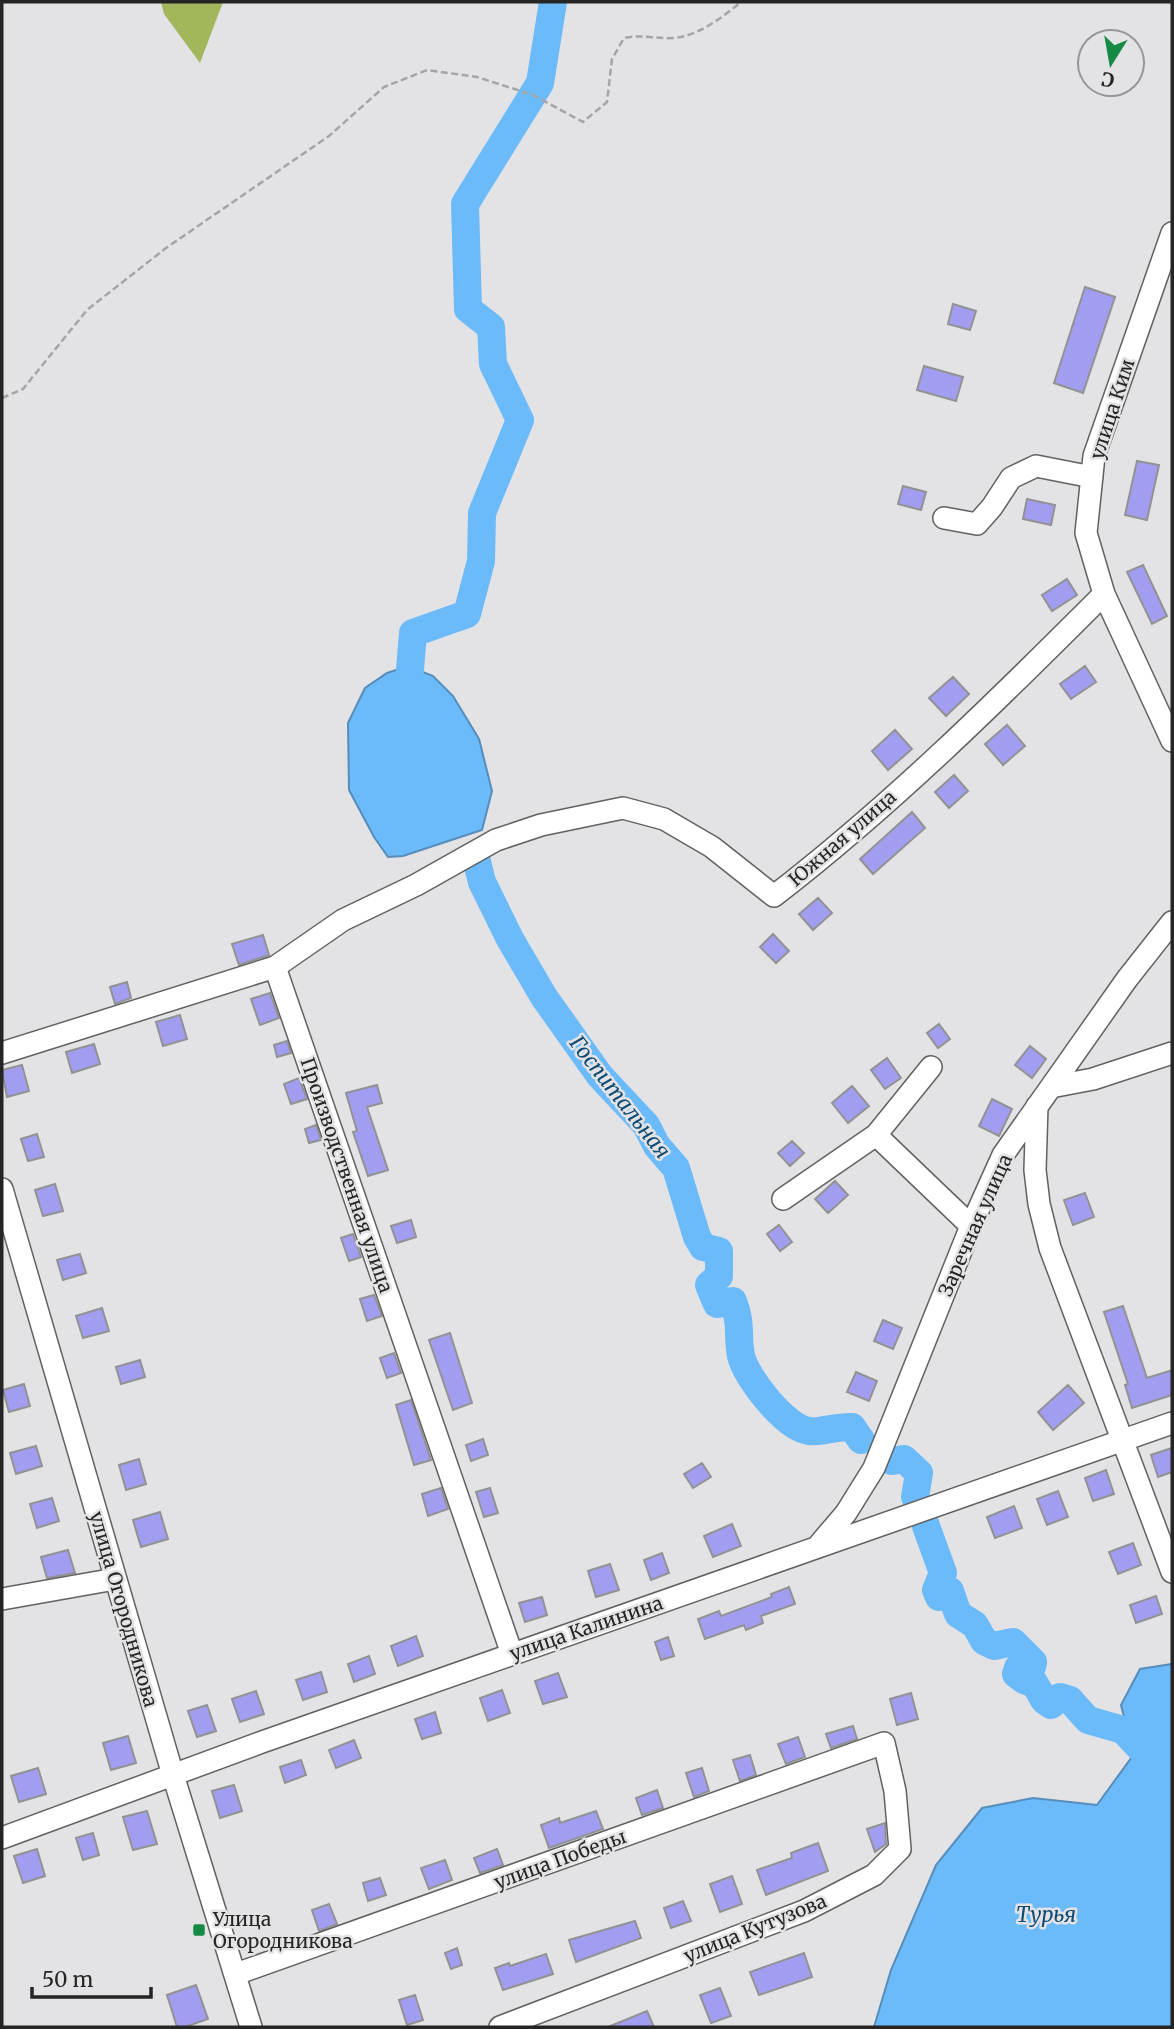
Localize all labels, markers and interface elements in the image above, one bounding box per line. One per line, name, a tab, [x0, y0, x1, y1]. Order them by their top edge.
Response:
north arrow	[1076, 28, 1146, 98]
text: С	[1099, 67, 1116, 93]
street label: улица Ким	[1084, 356, 1140, 462]
street label: Южная улица	[783, 785, 901, 891]
water label: Госпитальная	[564, 1030, 676, 1164]
street label: Производственная улица	[295, 1054, 399, 1296]
street label: Заречная улица	[933, 1150, 1017, 1300]
street label: улица Огородникова	[85, 1508, 163, 1710]
street label: улица Калинина	[506, 1591, 666, 1665]
street label: улица Победы	[491, 1824, 629, 1894]
street label: улица Кутузова	[680, 1888, 830, 1968]
water label: Турья	[1016, 1901, 1076, 1928]
place label: Улица Огородникова	[212, 1907, 353, 1953]
marker: Улица Огородникова	[191, 1922, 207, 1938]
scale bar	[32, 1955, 150, 1999]
text: 50 m	[42, 1966, 93, 1993]

